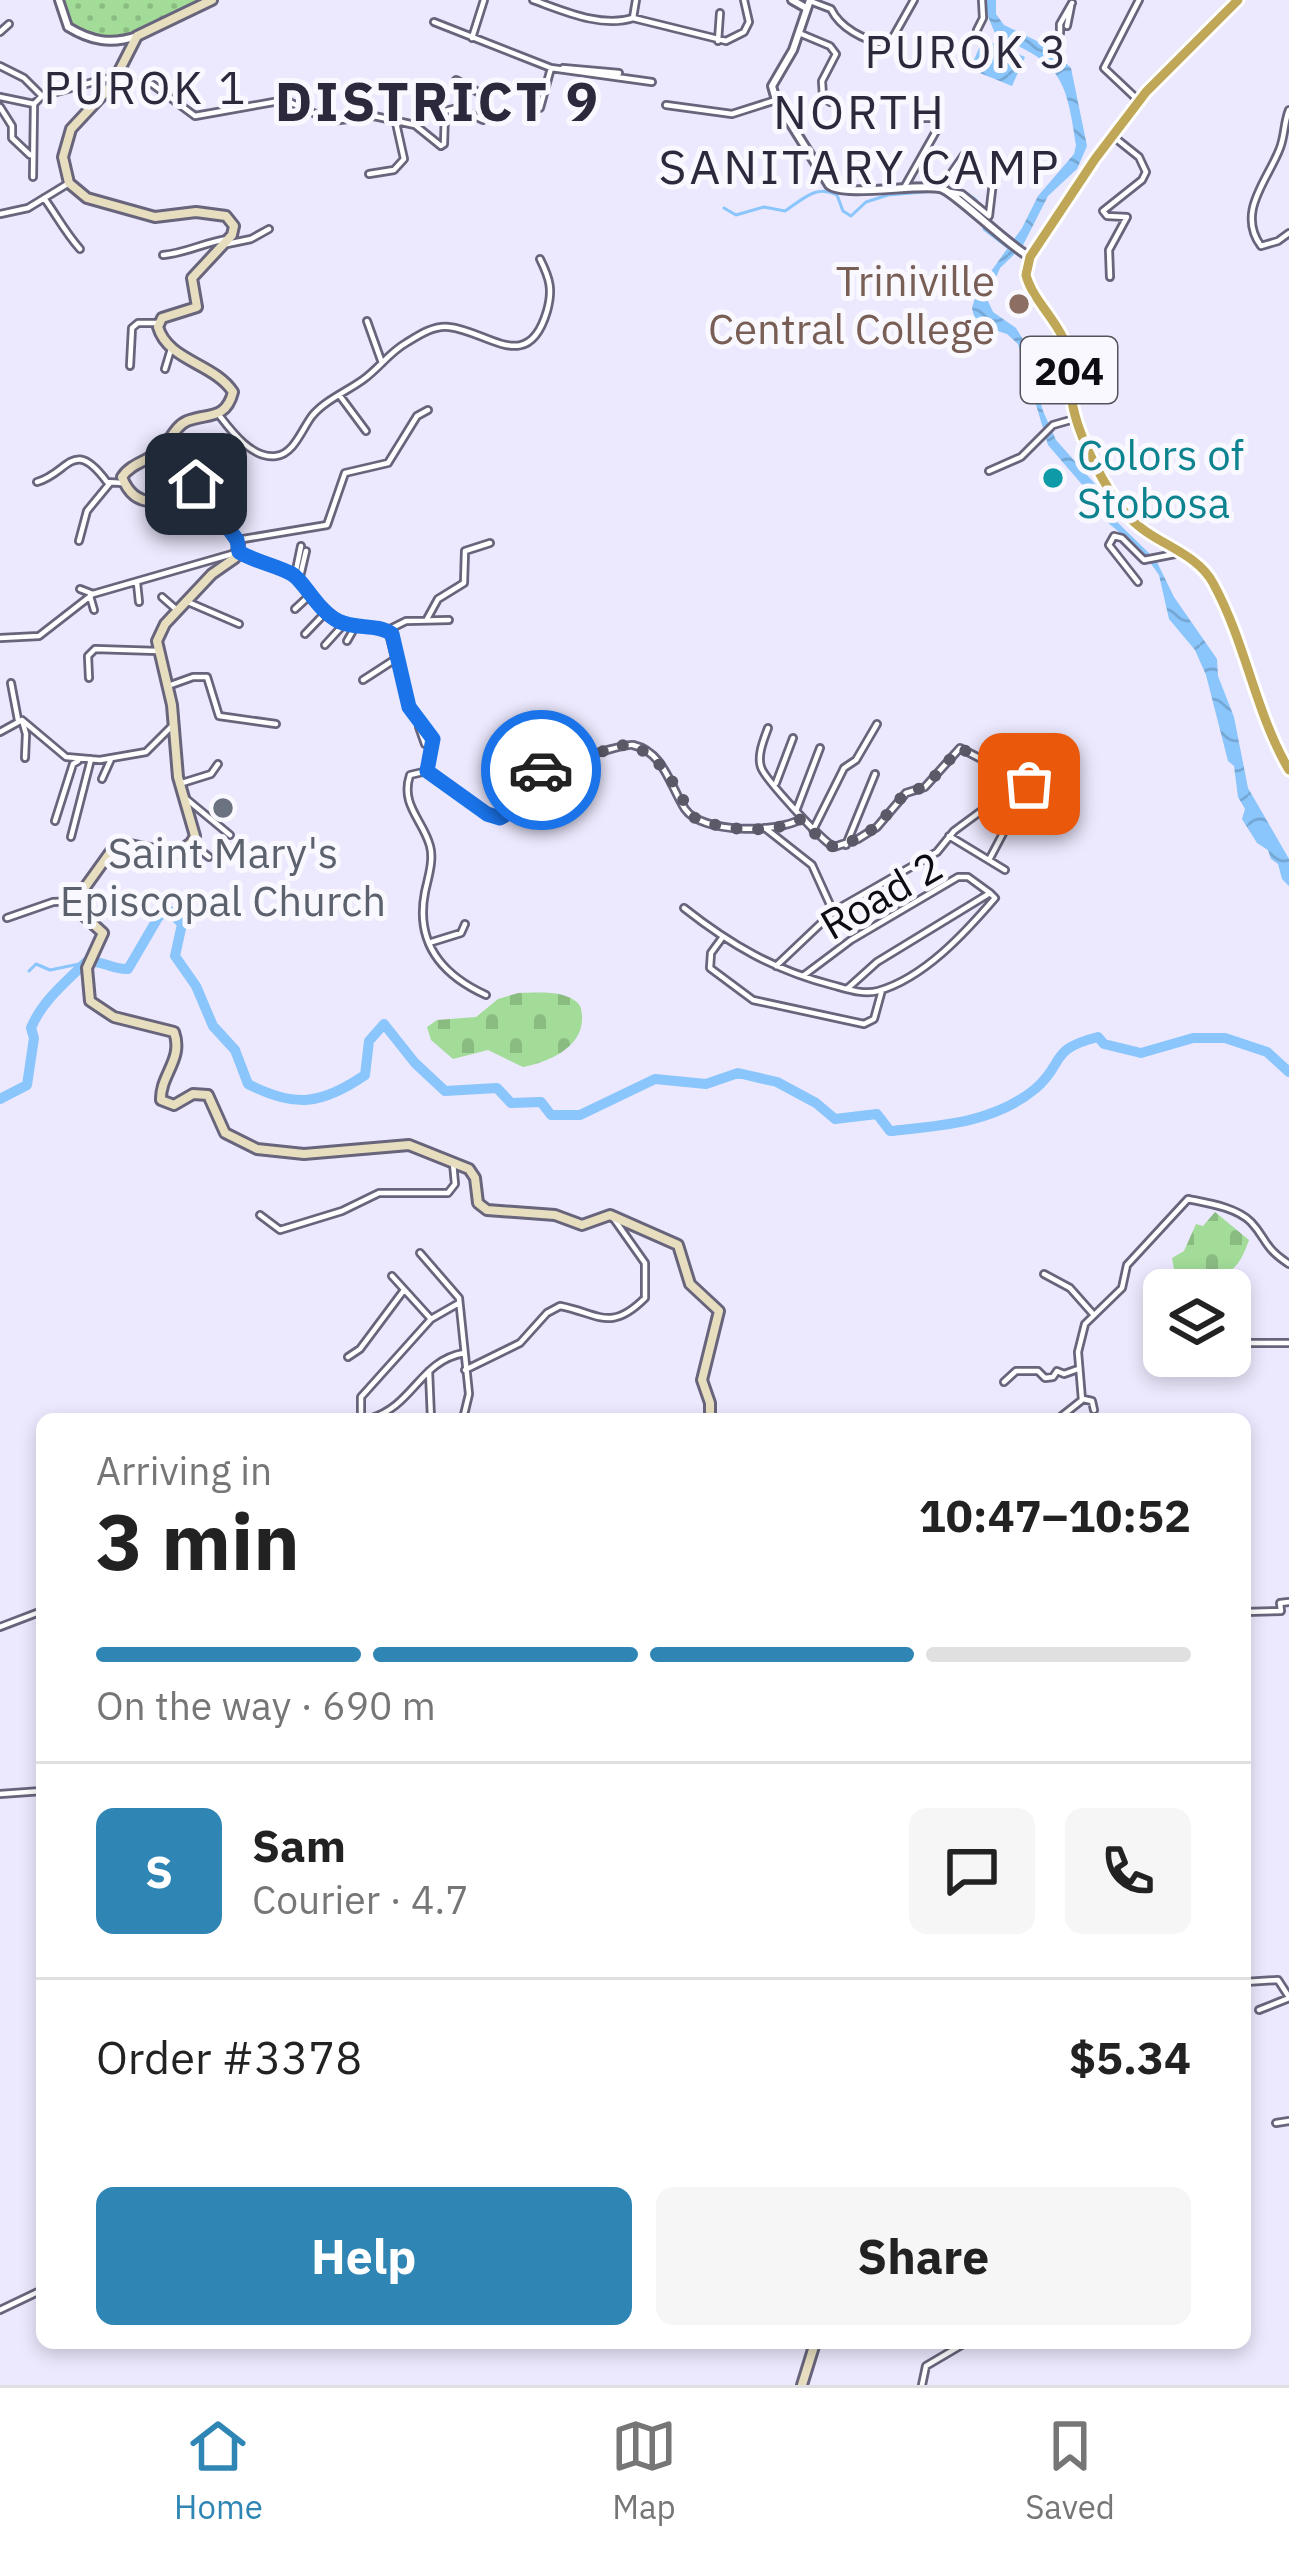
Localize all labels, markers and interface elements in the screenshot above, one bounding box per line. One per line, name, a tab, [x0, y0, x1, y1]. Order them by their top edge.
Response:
district label: PUROK 3	[864, 22, 1070, 80]
district label: PUROK 1	[43, 58, 249, 116]
district label: DISTRICT 9	[275, 66, 601, 136]
district label: NORTH SANITARY CAMP	[659, 80, 1062, 197]
place label: Triniville Central College	[708, 253, 995, 356]
marker: Triniville Central College	[1006, 291, 1032, 317]
road number: 204	[1021, 337, 1117, 403]
place label: Colors of Stobosa	[1077, 427, 1244, 530]
pin	[145, 433, 247, 535]
icon: home	[163, 451, 229, 517]
marker: Colors of Stobosa	[1040, 465, 1066, 491]
courier	[481, 710, 601, 830]
pin	[978, 733, 1080, 835]
icon: car	[508, 737, 574, 803]
icon: bag	[996, 751, 1062, 817]
marker: Saint Mary's Episcopal Church	[210, 795, 236, 821]
place label: Saint Mary's Episcopal Church	[60, 825, 386, 928]
street label: Road 2	[810, 838, 952, 952]
map controls	[1143, 1269, 1251, 1377]
button: layers	[1143, 1269, 1251, 1377]
text: Arriving in	[96, 1445, 272, 1496]
text: 10:47–10:52	[919, 1486, 1191, 1544]
text: 3 min	[96, 1490, 300, 1591]
text: On the way · 690 m	[96, 1680, 436, 1731]
button: chat	[909, 1808, 1035, 1934]
button: phone	[1065, 1808, 1191, 1934]
text: Sam	[252, 1816, 346, 1874]
text: S	[145, 1842, 173, 1900]
text: Courier · 4.7	[252, 1874, 469, 1925]
text: Order #3378	[96, 2028, 362, 2086]
text: $5.34	[1069, 2028, 1191, 2086]
button: Help	[96, 2187, 632, 2325]
button: Share	[656, 2187, 1191, 2325]
tab: Home	[174, 2413, 263, 2528]
tab: Map	[611, 2413, 677, 2528]
tab: Saved	[1025, 2413, 1115, 2528]

